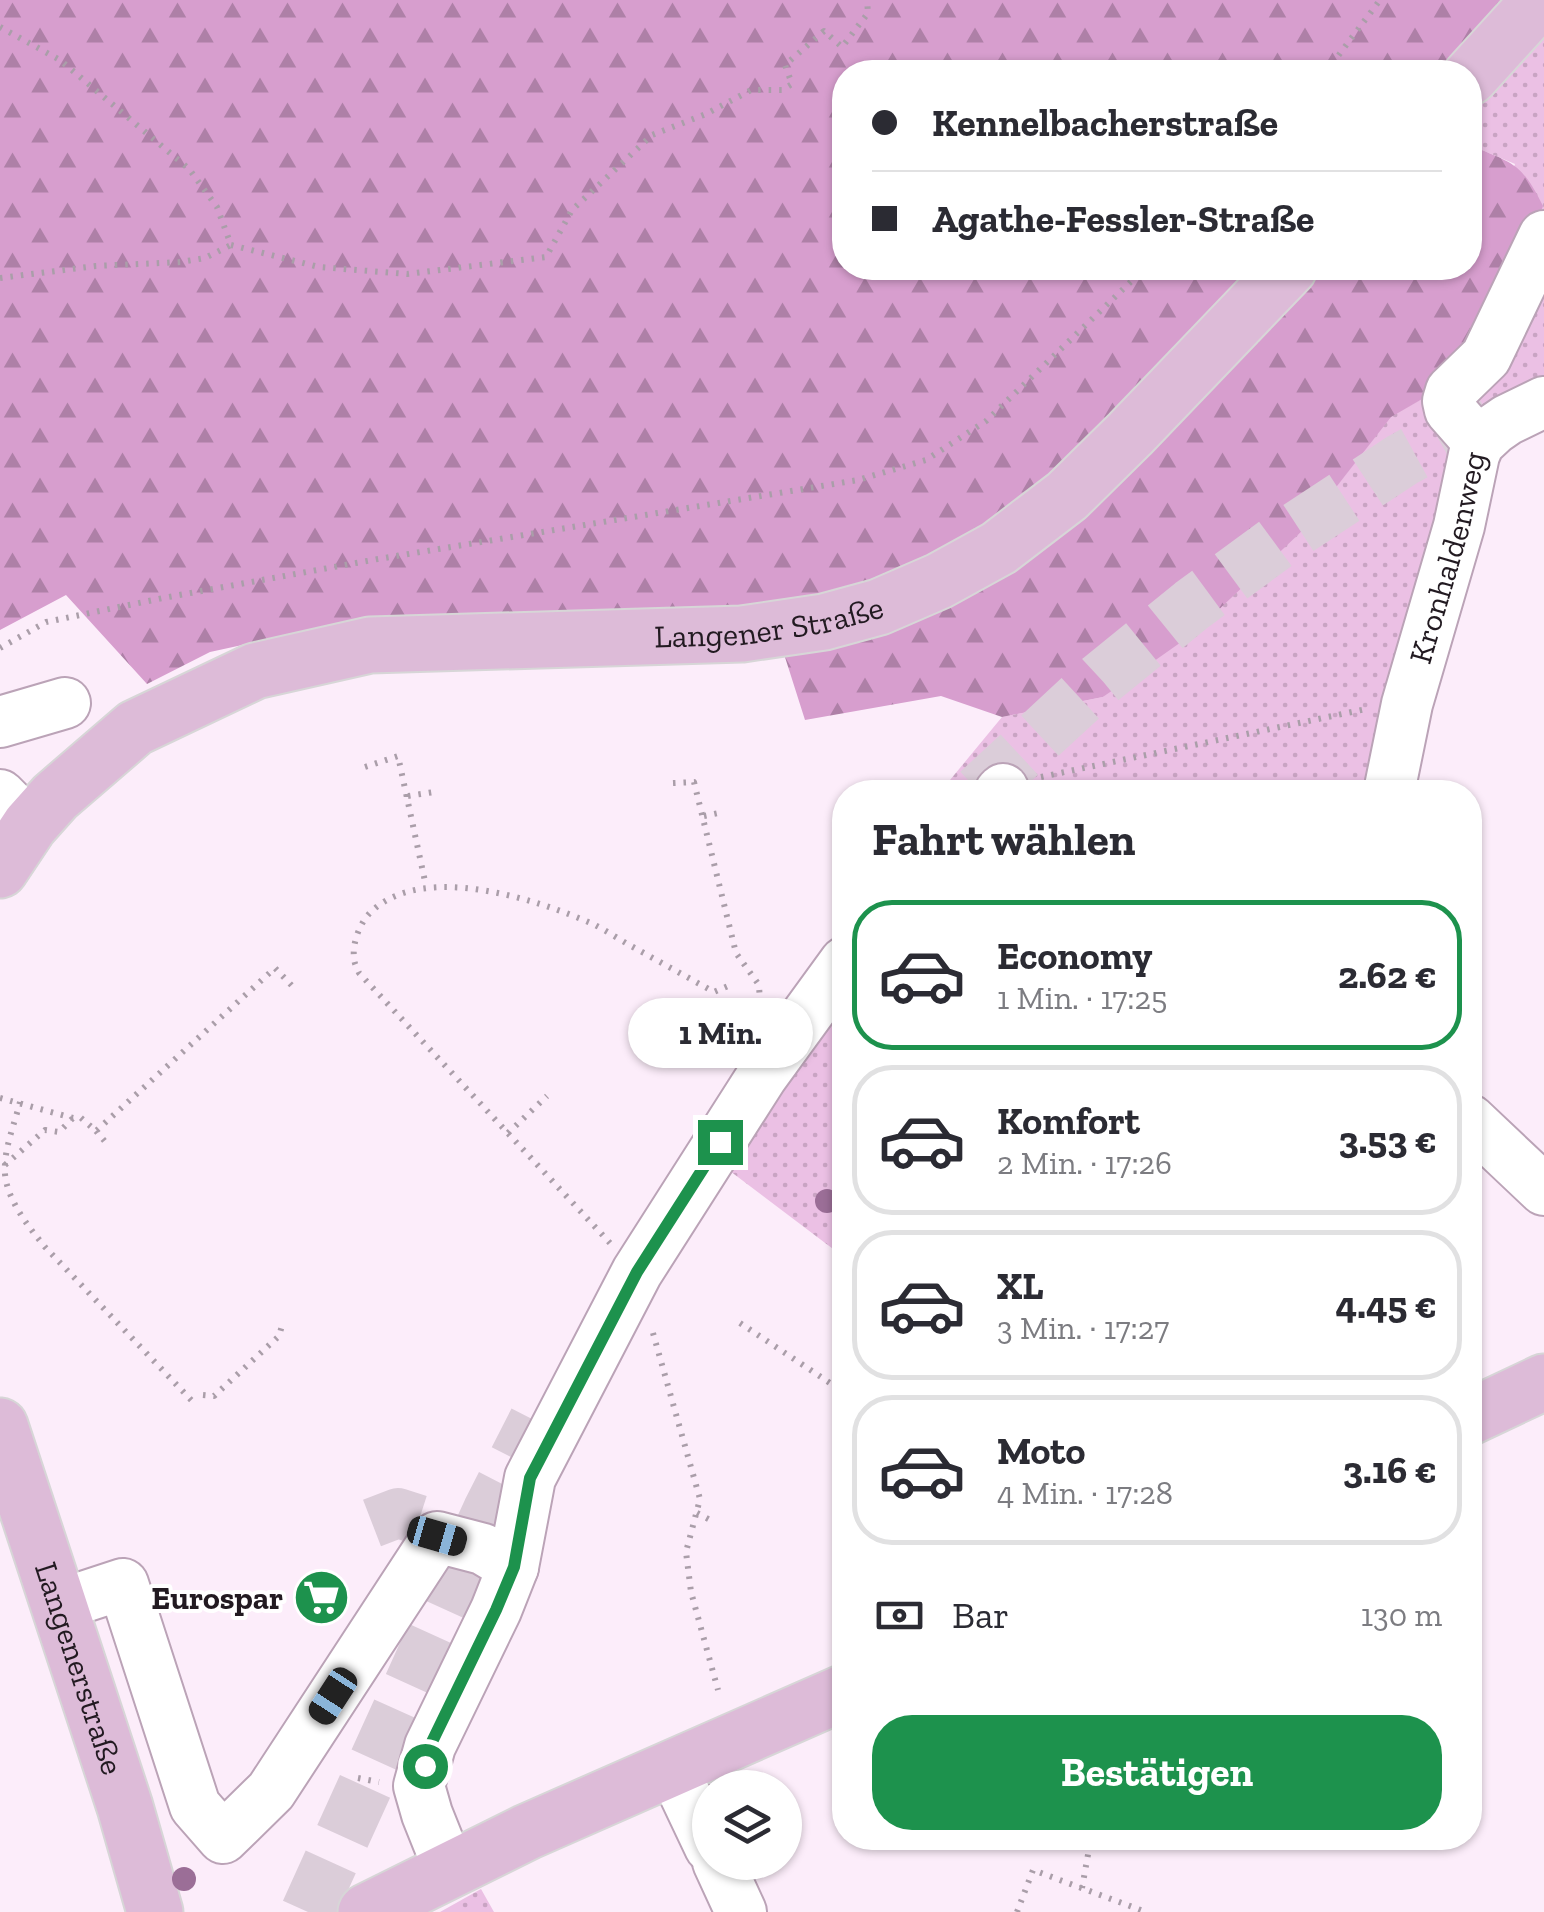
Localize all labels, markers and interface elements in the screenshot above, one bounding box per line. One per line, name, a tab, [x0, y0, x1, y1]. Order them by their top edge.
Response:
text: Kennelbacherstraße	[932, 100, 1278, 146]
text: Agathe-Fessler-Straße	[932, 196, 1314, 242]
street label: Kronhaldenweg	[1401, 448, 1493, 668]
street label: Langener Straße	[654, 588, 887, 656]
text: Fahrt wählen	[872, 813, 1135, 867]
icon: car	[877, 930, 967, 1020]
text: Economy	[997, 933, 1152, 979]
text: 2.62 €	[1338, 952, 1437, 998]
text: 1 Min. · 17:25	[997, 979, 1167, 1017]
callout: 1 Min.	[628, 997, 812, 1067]
text: 1 Min.	[679, 1014, 762, 1052]
icon: car	[877, 1095, 967, 1185]
text: Komfort	[997, 1098, 1140, 1144]
text: 3.53 €	[1338, 1117, 1437, 1163]
route end	[698, 1120, 743, 1165]
text: 2 Min. · 17:26	[997, 1144, 1172, 1182]
icon: car	[877, 1260, 967, 1350]
text: XL	[997, 1263, 1044, 1309]
text: 4.45 €	[1336, 1282, 1437, 1328]
text: 3 Min. · 17:27	[997, 1309, 1169, 1347]
icon: car	[877, 1425, 967, 1515]
text: Moto	[997, 1428, 1085, 1474]
text: 3.16 €	[1343, 1447, 1437, 1493]
text: 4 Min. · 17:28	[997, 1474, 1173, 1512]
car	[404, 1513, 470, 1559]
street label: Langenerstraße	[27, 1557, 132, 1779]
supermarket icon: Eurospar	[292, 1568, 352, 1628]
place label: Eurospar	[151, 1579, 283, 1617]
icon: cash	[872, 1588, 927, 1643]
text: Bar	[952, 1592, 1009, 1638]
text: 130 m	[1361, 1596, 1442, 1634]
car	[304, 1663, 362, 1729]
button: Bestätigen	[872, 1715, 1442, 1830]
route start	[403, 1744, 448, 1789]
map controls	[692, 1770, 802, 1880]
button: layers	[692, 1770, 802, 1880]

